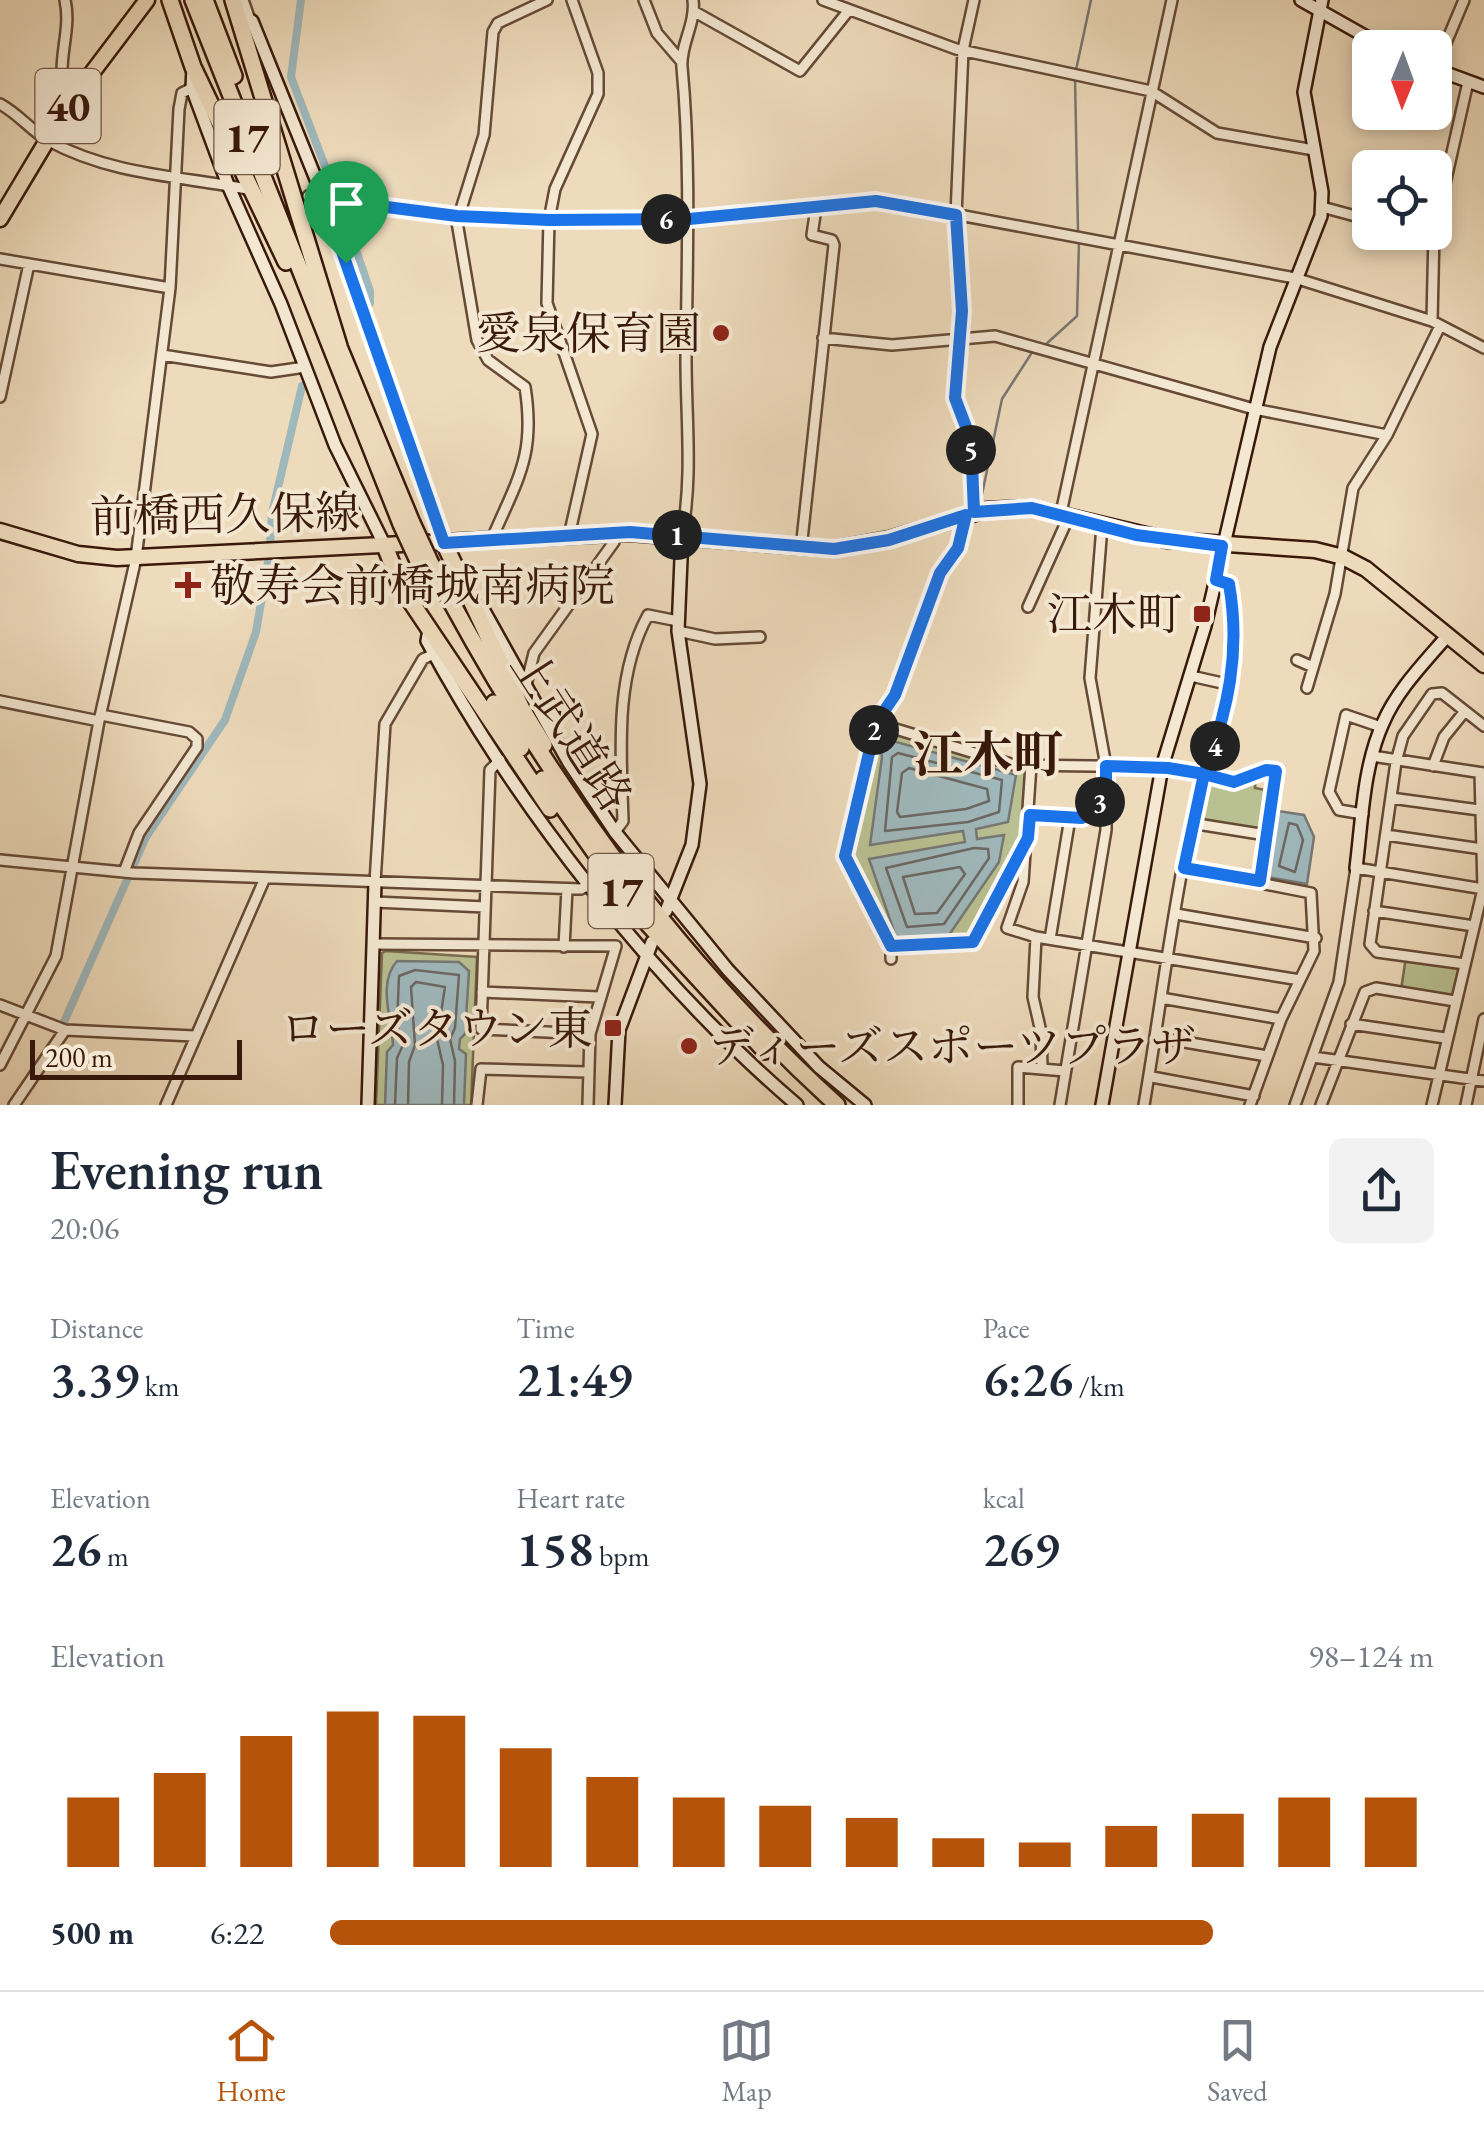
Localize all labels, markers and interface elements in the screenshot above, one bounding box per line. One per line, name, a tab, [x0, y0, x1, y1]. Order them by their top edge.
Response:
north arrow	[1352, 30, 1452, 130]
map controls	[1352, 30, 1452, 250]
road number: 40	[36, 69, 100, 143]
road number: 17	[214, 100, 280, 174]
button: locate	[1352, 150, 1452, 250]
pin	[304, 161, 389, 264]
icon: arrive	[319, 176, 374, 231]
pin: 6	[641, 194, 691, 244]
text: 6	[659, 201, 673, 237]
place label: 愛泉保育園	[476, 304, 701, 362]
marker: 愛泉保育園	[710, 322, 732, 344]
pin: 5	[946, 425, 996, 475]
text: 5	[964, 432, 978, 468]
street label: 前橋西久保線	[90, 483, 360, 545]
pin: 1	[652, 510, 702, 560]
text: 1	[670, 517, 684, 553]
place label: 敬寿会前橋城南病院	[210, 556, 615, 614]
marker: 敬寿会前橋城南病院	[175, 572, 201, 598]
place label: 江木町	[1047, 585, 1182, 643]
marker: 江木町	[1191, 603, 1213, 625]
street label: 上武道路	[499, 639, 645, 821]
pin: 2	[849, 705, 899, 755]
text: 2	[867, 712, 881, 748]
pin: 4	[1190, 721, 1240, 771]
district label: 江木町	[913, 722, 1063, 787]
text: 4	[1208, 728, 1222, 764]
pin: 3	[1075, 777, 1125, 827]
text: 3	[1093, 784, 1107, 820]
road number: 17	[588, 854, 654, 928]
place label: ローズタウン東	[280, 999, 593, 1057]
marker: ローズタウン東	[602, 1017, 624, 1039]
place label: ディーズスポーツプラザ	[709, 1017, 1196, 1075]
scale bar	[30, 1035, 242, 1080]
marker: ディーズスポーツプラザ	[678, 1035, 700, 1057]
text: 200 m	[45, 1039, 113, 1075]
text: Evening run	[50, 1134, 323, 1205]
button: share	[1329, 1138, 1434, 1243]
text: 20:06	[50, 1207, 119, 1249]
text: Distance	[50, 1310, 144, 1346]
text: Time	[516, 1310, 575, 1346]
text: Pace	[983, 1310, 1030, 1346]
text: 3.39	[50, 1346, 139, 1411]
text: 21:49	[516, 1346, 632, 1411]
text: 6:26	[983, 1346, 1073, 1411]
text: km	[139, 1368, 180, 1404]
text: /km	[1073, 1368, 1125, 1404]
text: Elevation	[50, 1480, 151, 1516]
text: Heart rate	[516, 1480, 625, 1516]
text: kcal	[983, 1480, 1025, 1516]
text: 26	[50, 1516, 101, 1581]
text: 158	[516, 1516, 593, 1581]
text: 269	[983, 1516, 1060, 1581]
text: m	[101, 1538, 129, 1574]
text: bpm	[593, 1538, 650, 1574]
text: Elevation	[50, 1635, 165, 1677]
text: 98–124 m	[1308, 1635, 1434, 1677]
text: 500 m	[50, 1912, 134, 1954]
text: 6:22	[210, 1912, 264, 1954]
tab: Home	[217, 2013, 286, 2109]
tab: Map	[719, 2013, 774, 2109]
tab: Saved	[1207, 2013, 1267, 2109]

